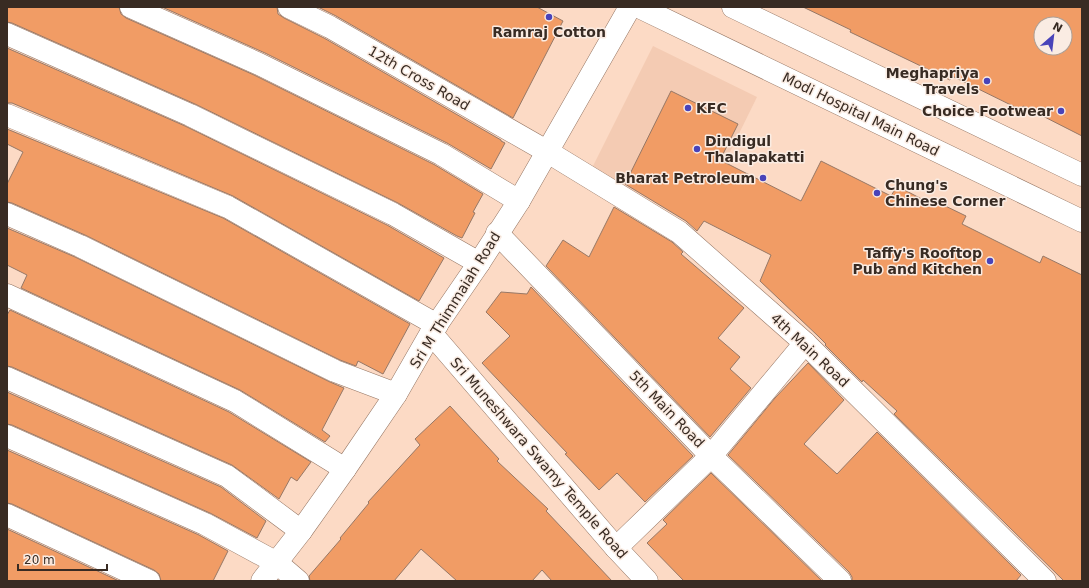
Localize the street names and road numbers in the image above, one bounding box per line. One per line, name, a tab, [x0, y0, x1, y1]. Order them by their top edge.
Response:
street label: 12th Cross Road	[365, 42, 473, 114]
street label: Modi Hospital Main Road	[780, 69, 942, 159]
street label: Sri M Thimmaiah Road	[406, 229, 504, 371]
street label: 4th Main Road	[768, 310, 852, 390]
street label: Sri Muneshwara Swamy Temple Road	[447, 354, 631, 562]
street label: 5th Main Road	[626, 367, 708, 451]

